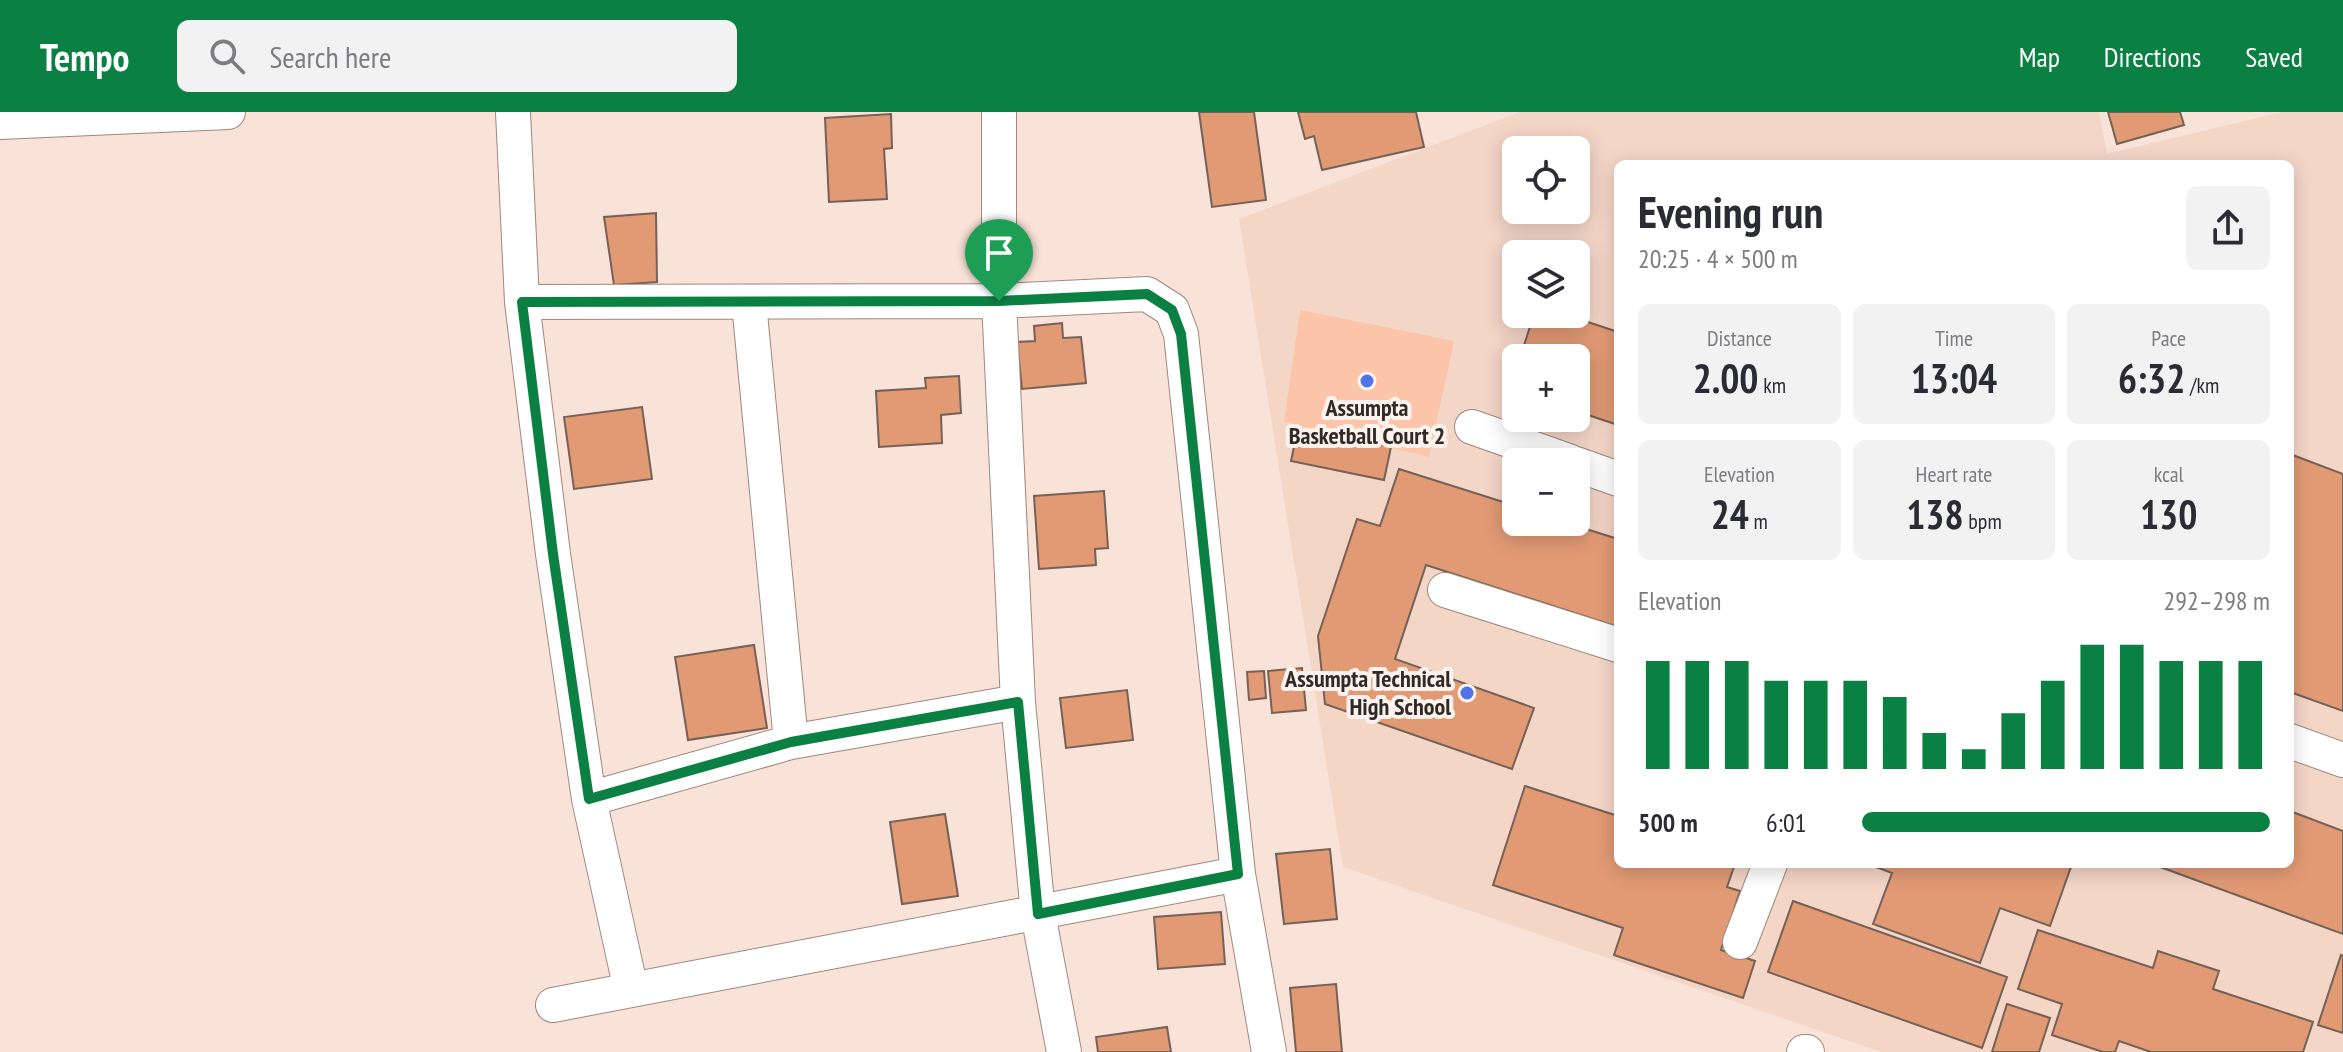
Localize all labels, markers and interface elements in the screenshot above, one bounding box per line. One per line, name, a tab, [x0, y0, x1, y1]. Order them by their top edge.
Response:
search box	[177, 20, 737, 92]
text: Tempo	[40, 32, 129, 81]
icon: search	[205, 34, 249, 78]
text: Search here	[269, 37, 391, 76]
text: Map	[2019, 38, 2060, 75]
text: Directions	[2104, 38, 2201, 75]
text: Saved	[2245, 38, 2303, 75]
map controls	[1502, 136, 1590, 536]
button: locate	[1502, 136, 1590, 224]
text: Evening run	[1638, 183, 1823, 240]
button: share	[2186, 186, 2270, 270]
pin	[965, 219, 1033, 301]
icon: arrive	[977, 231, 1021, 275]
button: layers	[1502, 240, 1590, 328]
text: 20:25 · 4 × 500 m	[1638, 242, 1798, 275]
text: Distance	[1707, 324, 1772, 352]
text: Time	[1935, 324, 1973, 352]
text: Pace	[2151, 324, 2186, 352]
button: +	[1502, 344, 1590, 432]
text: 2.00	[1693, 352, 1758, 404]
text: 13:04	[1911, 352, 1997, 404]
text: 6:32	[2118, 352, 2185, 404]
text: km	[1758, 371, 1786, 399]
text: /km	[2185, 371, 2219, 399]
marker: Assumpta Basketball Court 2	[1358, 372, 1376, 390]
place label: Assumpta Basketball Court 2	[1289, 392, 1445, 451]
button: −	[1502, 448, 1590, 536]
text: Elevation	[1704, 460, 1775, 488]
text: Heart rate	[1916, 460, 1992, 488]
text: kcal	[2154, 460, 2184, 488]
text: 24	[1711, 488, 1749, 540]
text: 138	[1906, 488, 1964, 540]
text: 130	[2140, 488, 2197, 540]
text: m	[1749, 507, 1768, 535]
text: bpm	[1964, 507, 2002, 535]
text: Elevation	[1638, 584, 1721, 617]
text: 292–298 m	[2164, 584, 2270, 617]
place label: Assumpta Technical High School	[1284, 663, 1451, 722]
marker: Assumpta Technical High School	[1458, 684, 1476, 702]
text: 500 m	[1638, 806, 1698, 839]
text: 6:01	[1766, 806, 1806, 839]

